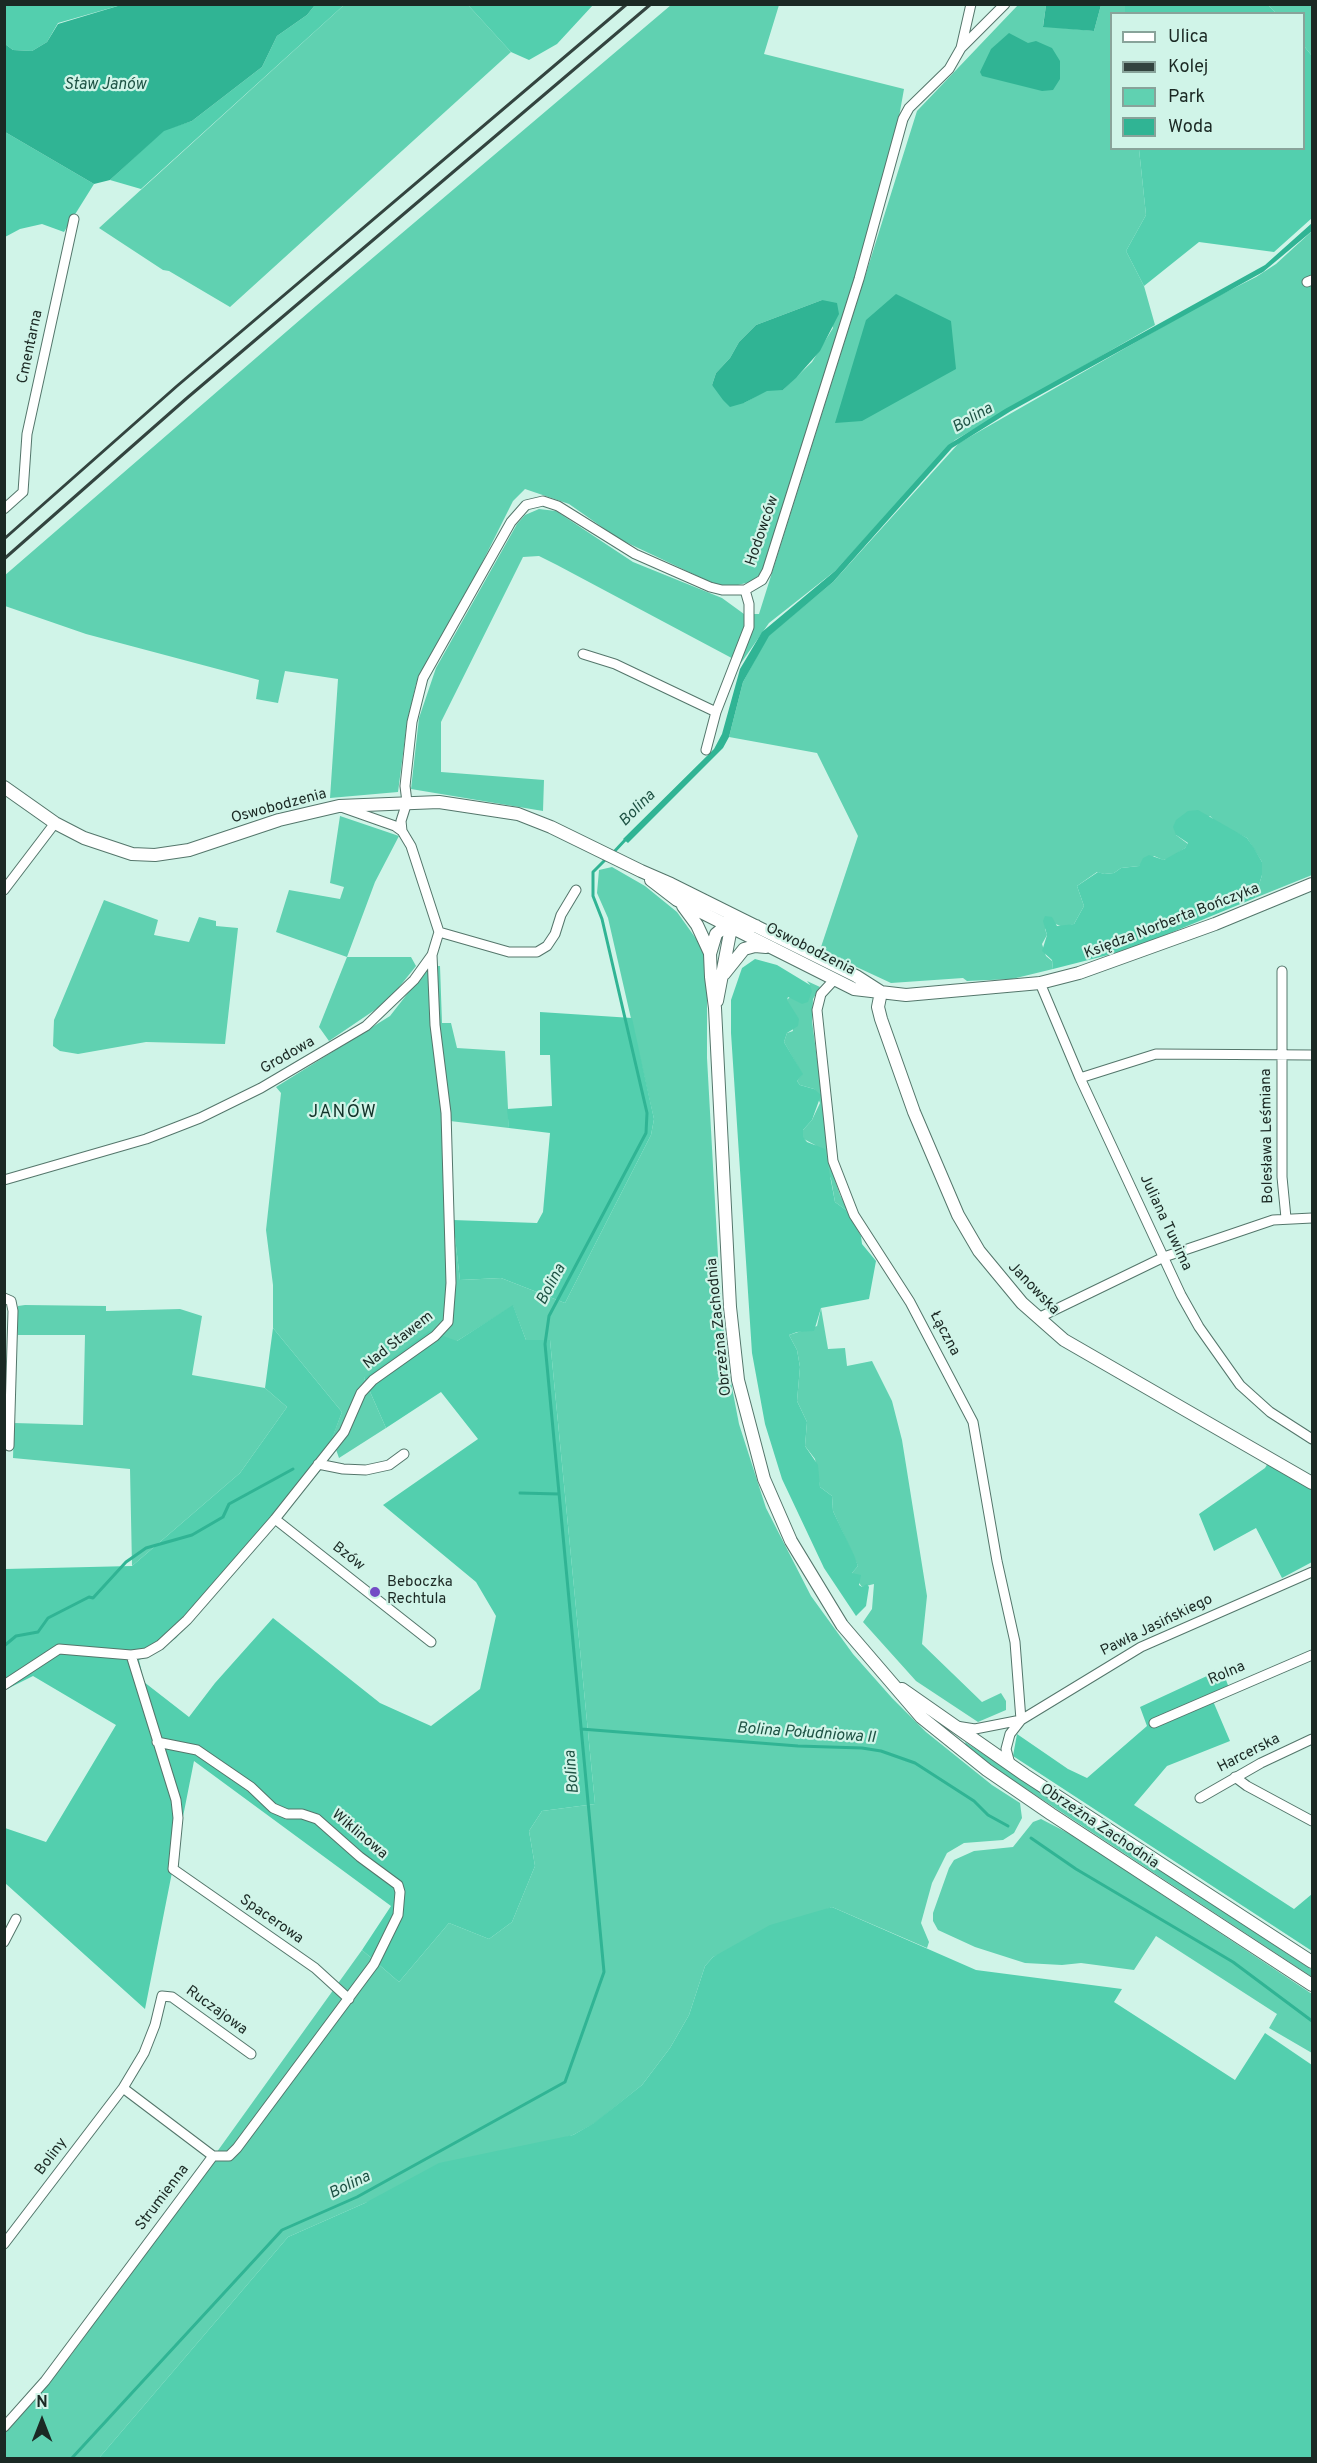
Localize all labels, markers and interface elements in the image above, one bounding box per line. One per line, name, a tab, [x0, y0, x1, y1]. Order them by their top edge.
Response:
legend	[1110, 12, 1305, 150]
text: Ulica	[1168, 26, 1208, 49]
text: Kolej	[1168, 56, 1208, 79]
water label: Staw Janów	[64, 76, 146, 96]
text: Park	[1168, 86, 1205, 109]
text: Woda	[1168, 116, 1213, 139]
street label: Cmentarna	[14, 309, 48, 385]
water label: Bolina	[949, 400, 997, 438]
street label: Hodowców	[743, 494, 783, 568]
street label: Oswobodzenia	[229, 786, 329, 828]
water label: Bolina	[616, 787, 660, 831]
street label: Księdza Norberta Bończyka	[1082, 880, 1262, 964]
street label: Oswobodzenia	[762, 920, 858, 980]
street label: Grodowa	[258, 1033, 318, 1079]
street label: Bolesława Leśmiana	[1258, 1068, 1278, 1204]
district label: JANÓW	[309, 1102, 377, 1124]
street label: Juliana Tuwima	[1135, 1172, 1195, 1274]
street label: Obrzeżna Zachodnia	[704, 1257, 736, 1397]
street label: Janowska	[1003, 1259, 1063, 1319]
water label: Bolina	[533, 1261, 571, 1309]
street label: Nad Stawem	[360, 1308, 438, 1374]
street label: Łączna	[925, 1309, 963, 1359]
street label: Bzów	[328, 1539, 368, 1575]
place label: Beboczka Rechtula	[387, 1574, 453, 1609]
marker: Beboczka Rechtula	[368, 1585, 382, 1599]
street label: Pawła Jasińskiego	[1098, 1591, 1216, 1661]
street label: Rolna	[1206, 1658, 1248, 1690]
water label: Bolina Południowa II	[736, 1720, 876, 1748]
street label: Harcerska	[1215, 1731, 1283, 1777]
water label: Bolina	[562, 1749, 584, 1795]
street label: Obrzeżna Zachodnia	[1036, 1781, 1162, 1873]
street label: Wiklinowa	[327, 1806, 391, 1864]
street label: Spacerowa	[236, 1891, 306, 1949]
street label: Ruczajowa	[182, 1983, 250, 2039]
street label: Boliny	[32, 2135, 72, 2179]
street label: Strumienna	[132, 2161, 194, 2235]
water label: Bolina	[326, 2168, 374, 2204]
north arrow	[12, 2391, 72, 2451]
text: N	[36, 2393, 48, 2413]

